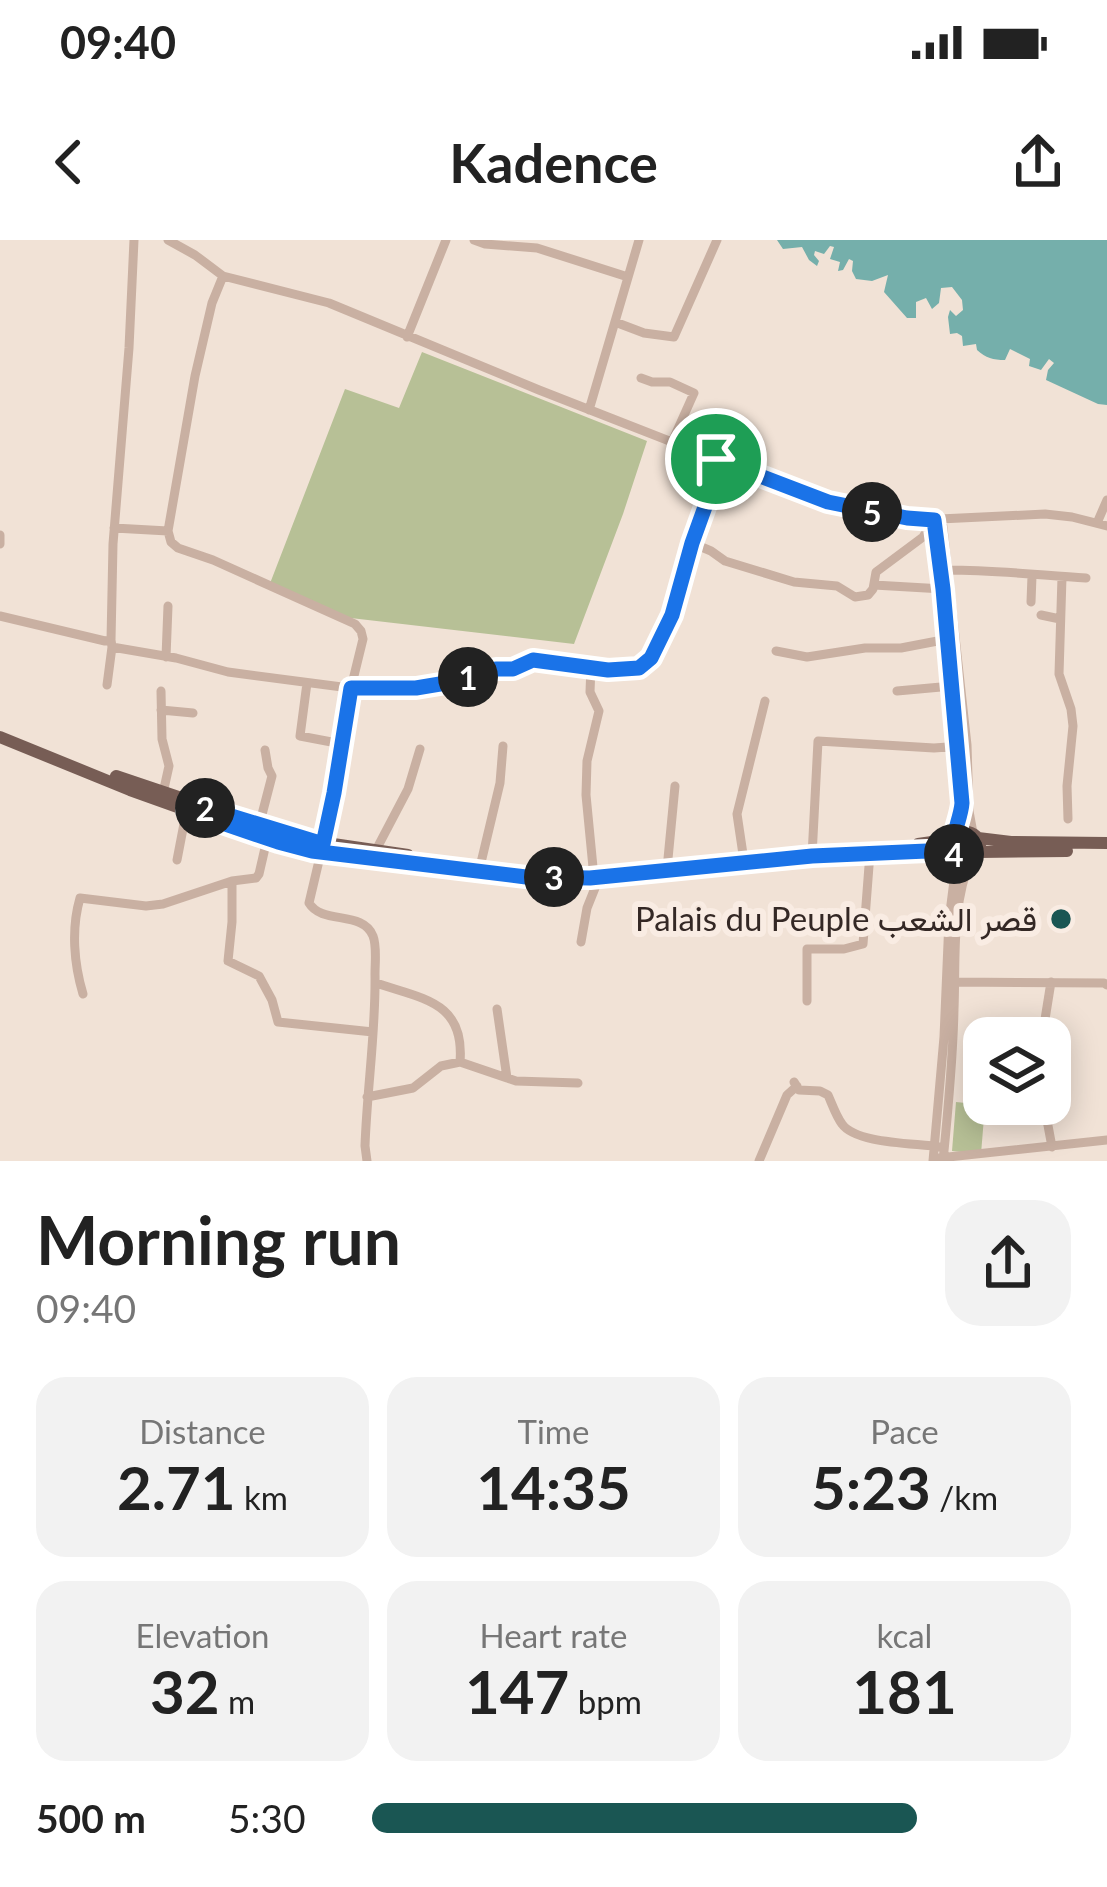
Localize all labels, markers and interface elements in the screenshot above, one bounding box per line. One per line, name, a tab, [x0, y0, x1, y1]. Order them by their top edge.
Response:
text: 09:40	[60, 15, 176, 69]
icon: back	[36, 129, 102, 195]
icon: share	[1005, 129, 1071, 195]
text: Kadence	[449, 130, 658, 195]
pin	[665, 408, 767, 510]
icon: arrive	[683, 426, 749, 492]
pin: 5	[842, 482, 902, 542]
text: 5	[862, 492, 882, 532]
pin: 1	[438, 647, 498, 707]
text: 1	[458, 657, 478, 697]
pin: 2	[175, 778, 235, 838]
text: 2	[195, 788, 215, 828]
pin: 4	[924, 824, 984, 884]
text: 4	[944, 834, 964, 874]
pin: 3	[524, 847, 584, 907]
text: 3	[544, 857, 564, 897]
place label: Palais du Peuple قصر الشعب	[635, 898, 1037, 940]
marker: Palais du Peuple قصر الشعب	[1048, 906, 1074, 932]
map controls	[963, 1017, 1071, 1125]
button: layers	[963, 1017, 1071, 1125]
text: Morning run	[36, 1200, 401, 1279]
button: share	[945, 1200, 1071, 1326]
text: 09:40	[36, 1285, 136, 1331]
text: Distance	[139, 1411, 266, 1451]
text: Time	[518, 1411, 589, 1451]
text: Pace	[870, 1411, 939, 1451]
text: 2.71	[117, 1451, 236, 1523]
text: 14:35	[476, 1451, 631, 1523]
text: 5:23	[811, 1451, 931, 1523]
text: km	[236, 1477, 288, 1517]
text: /km	[931, 1477, 998, 1517]
text: Elevation	[135, 1615, 270, 1655]
text: Heart rate	[480, 1615, 627, 1655]
text: kcal	[877, 1615, 932, 1655]
text: 32	[150, 1655, 220, 1727]
text: 147	[465, 1655, 569, 1727]
text: 181	[852, 1655, 957, 1727]
text: m	[220, 1681, 255, 1721]
text: bpm	[569, 1681, 642, 1721]
text: 500 m	[36, 1795, 146, 1841]
text: 5:30	[228, 1795, 306, 1841]

